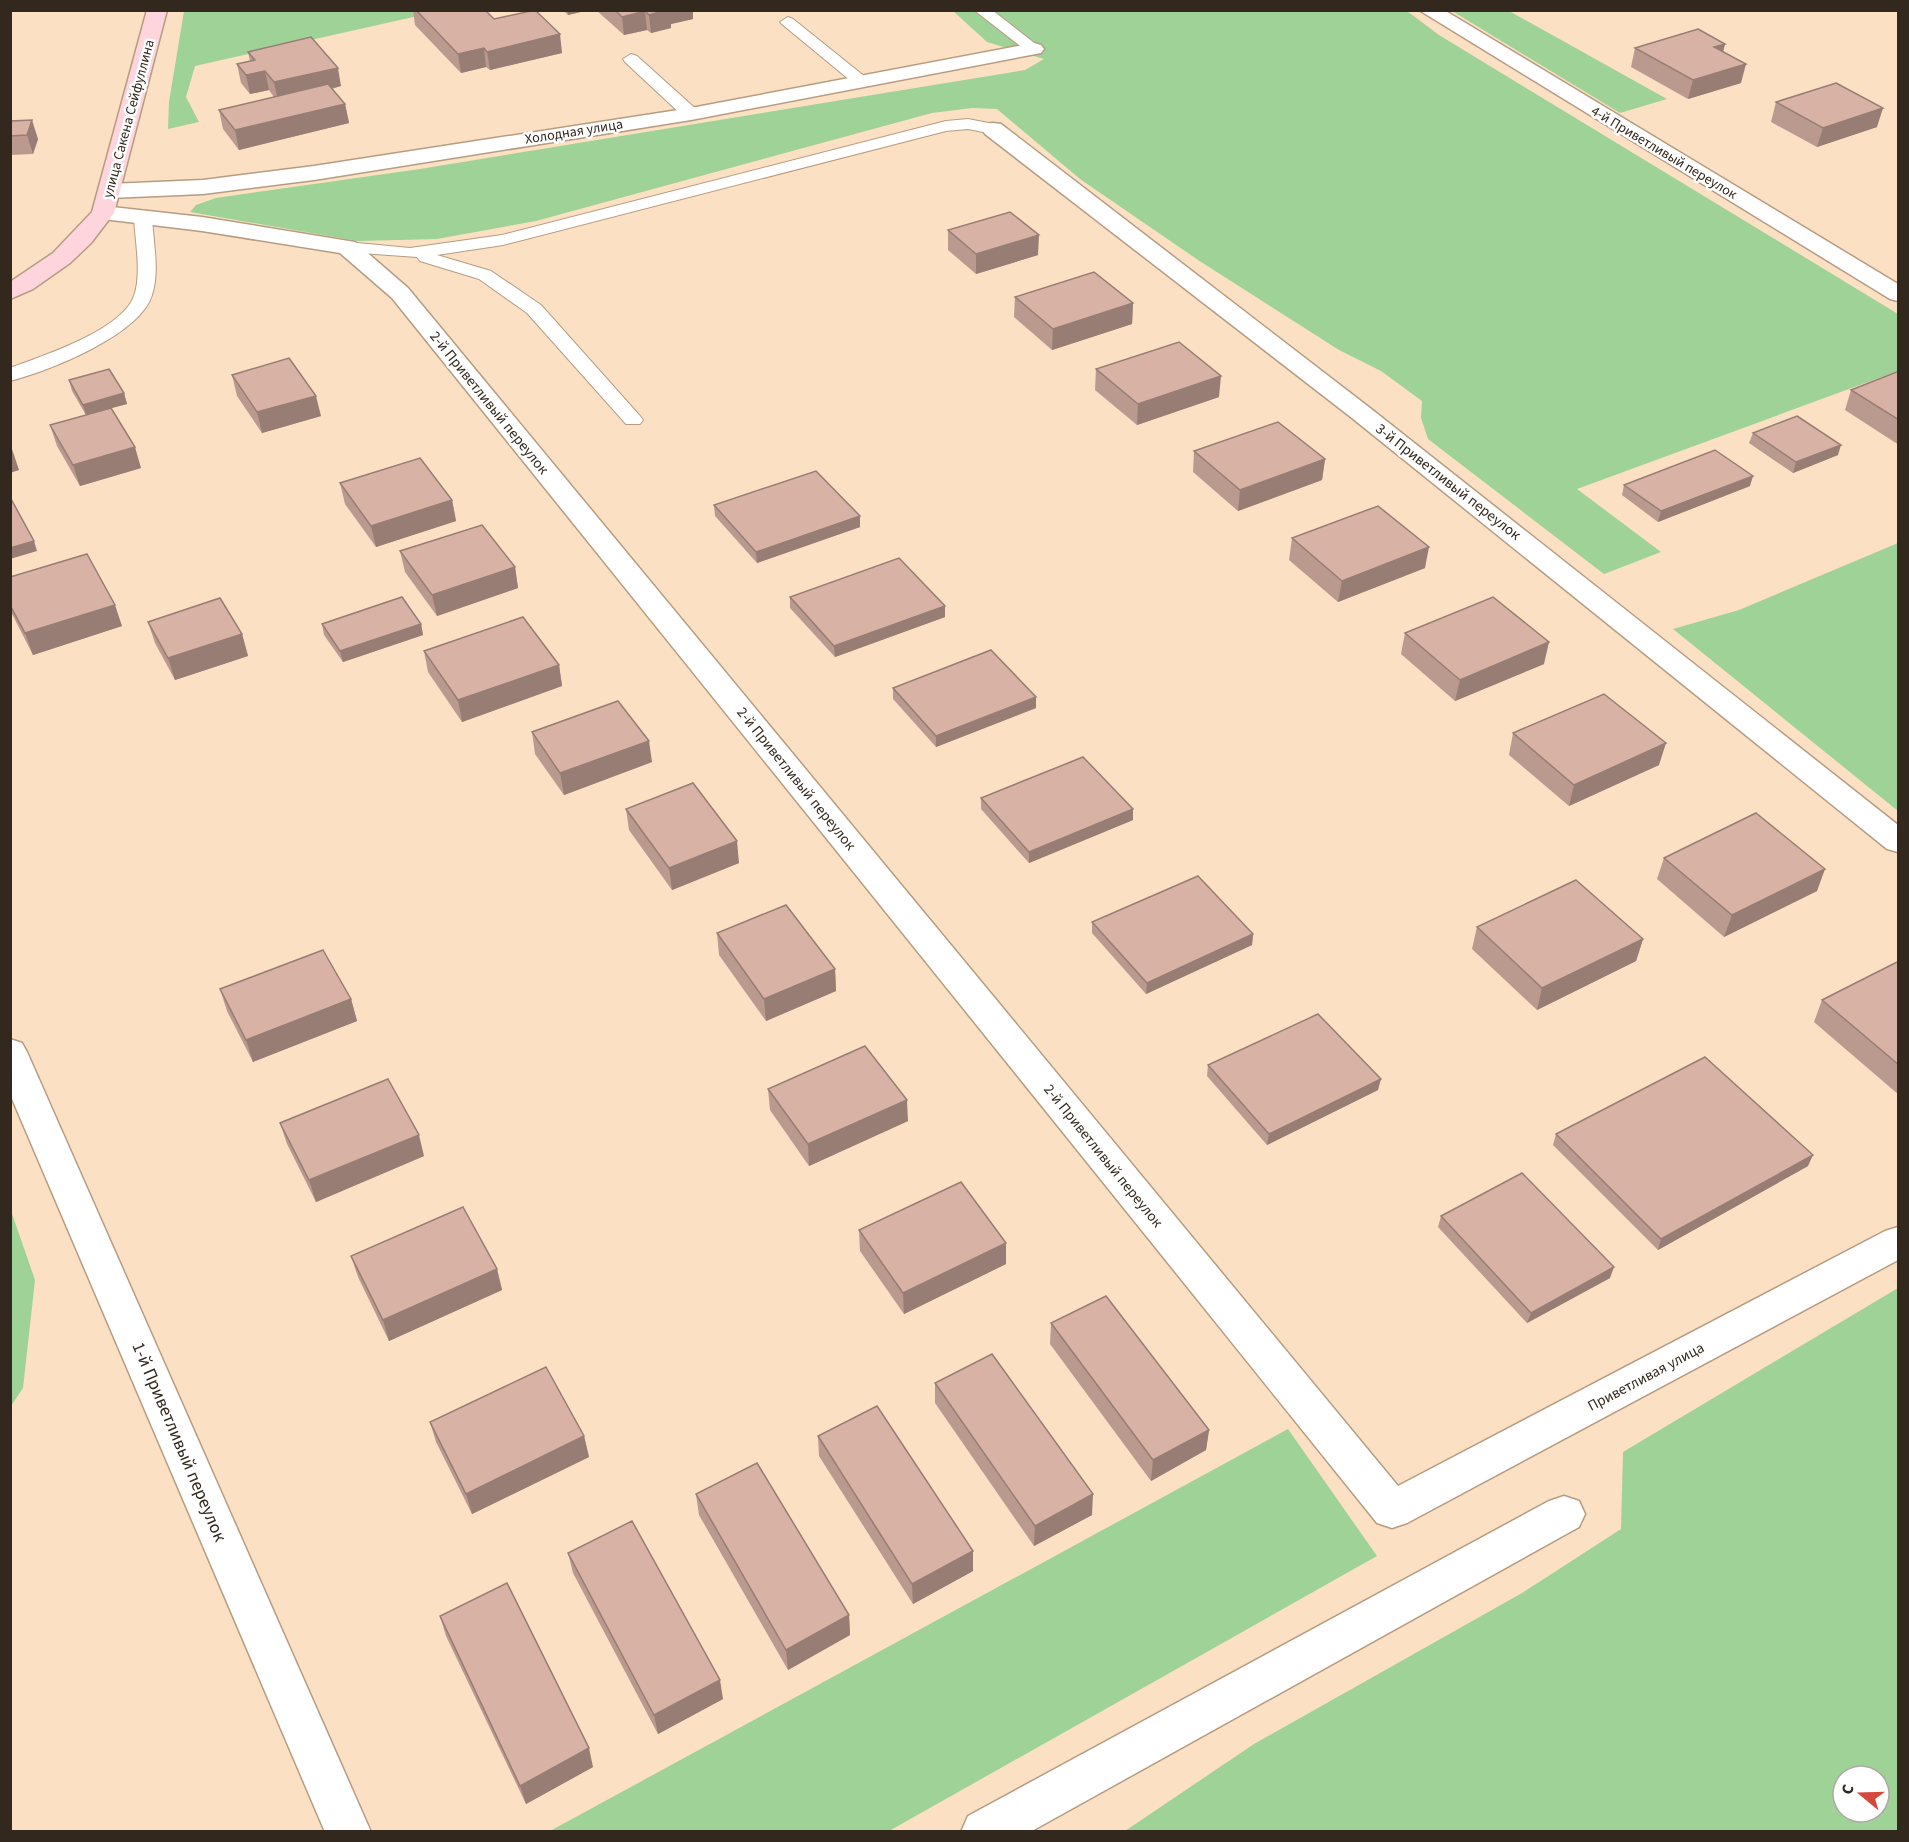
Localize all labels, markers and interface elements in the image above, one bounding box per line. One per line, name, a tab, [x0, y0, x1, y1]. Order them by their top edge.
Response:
street label: улица Сакена Сейфуллина	[98, 38, 160, 200]
street label: 4-й Приветливый переулок	[1587, 101, 1741, 205]
street label: Холодная улица	[524, 114, 624, 150]
street label: 2-й Приветливый переулок	[425, 327, 554, 480]
street label: 3-й Приветливый переулок	[1371, 419, 1525, 546]
street label: 2-й Приветливый переулок	[732, 703, 861, 856]
street label: 2-й Приветливый переулок	[1039, 1080, 1168, 1233]
street label: Приветливая улица	[1584, 1337, 1708, 1417]
street label: 1-й Приветливый переулок	[126, 1338, 232, 1546]
north arrow	[1831, 1764, 1891, 1824]
text: С	[1836, 1781, 1860, 1797]

